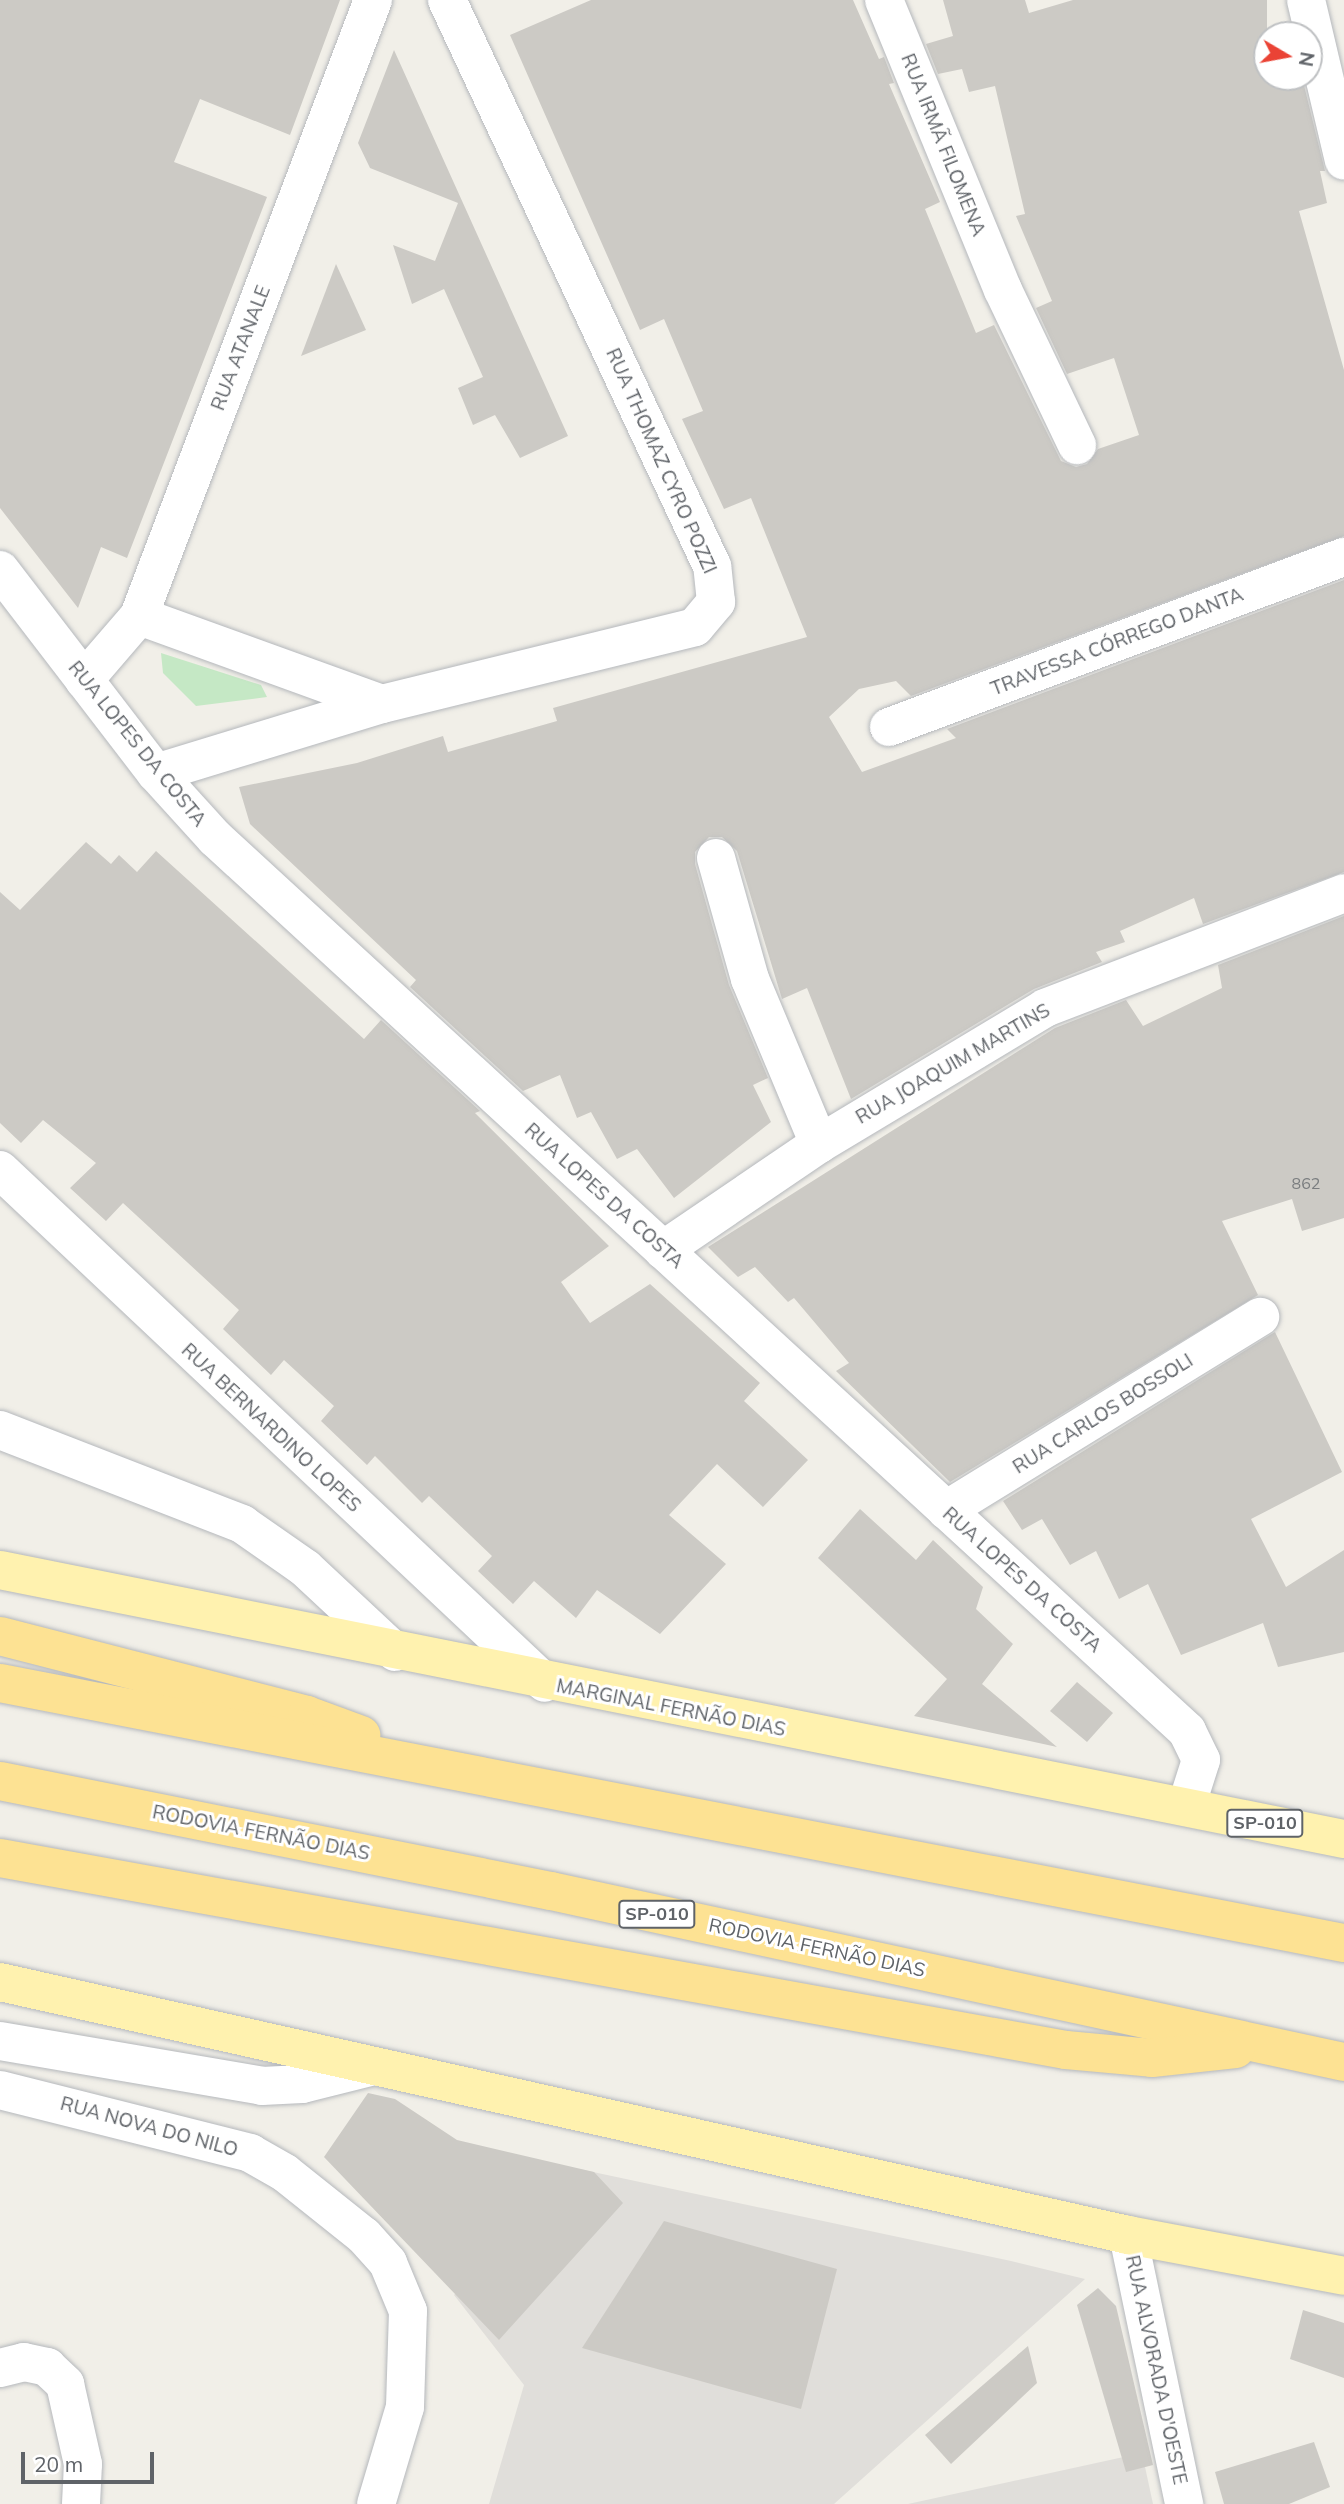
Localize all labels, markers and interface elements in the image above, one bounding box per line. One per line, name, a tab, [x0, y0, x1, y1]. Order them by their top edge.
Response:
north arrow	[1253, 21, 1323, 91]
street label: RUA IRMÃ FILOMENA	[896, 50, 990, 240]
text: N	[1294, 50, 1320, 68]
street label: RUA ATANALE	[207, 282, 275, 414]
street label: RUA THOMAZ CYRO POZZI	[601, 345, 721, 577]
street label: TRAVESSA CÓRREGO DANTA	[988, 583, 1246, 701]
street label: RUA LOPES DA COSTA	[63, 657, 211, 831]
street label: RUA JOAQUIM MARTINS	[852, 999, 1054, 1129]
street label: RUA LOPES DA COSTA	[520, 1119, 688, 1273]
house number: 862	[1292, 1173, 1320, 1193]
street label: RUA BERNARDINO LOPES	[177, 1339, 365, 1517]
street label: RUA CARLOS BOSSOLI	[1009, 1349, 1197, 1479]
street label: RUA LOPES DA COSTA	[938, 1503, 1106, 1657]
street label: MARGINAL FERNÃO DIAS	[554, 1675, 788, 1741]
street label: RODOVIA FERNÃO DIAS	[150, 1801, 372, 1865]
road number: SP-010	[1225, 1809, 1305, 1838]
road number: SP-010	[617, 1900, 697, 1928]
street label: RODOVIA FERNÃO DIAS	[707, 1914, 927, 1982]
street label: RUA NOVA DO NILO	[58, 2092, 240, 2162]
street label: RUA ALVORADA D'OESTE	[1121, 2253, 1191, 2487]
scale bar	[24, 2438, 158, 2482]
text: 20 m	[34, 2451, 83, 2477]

